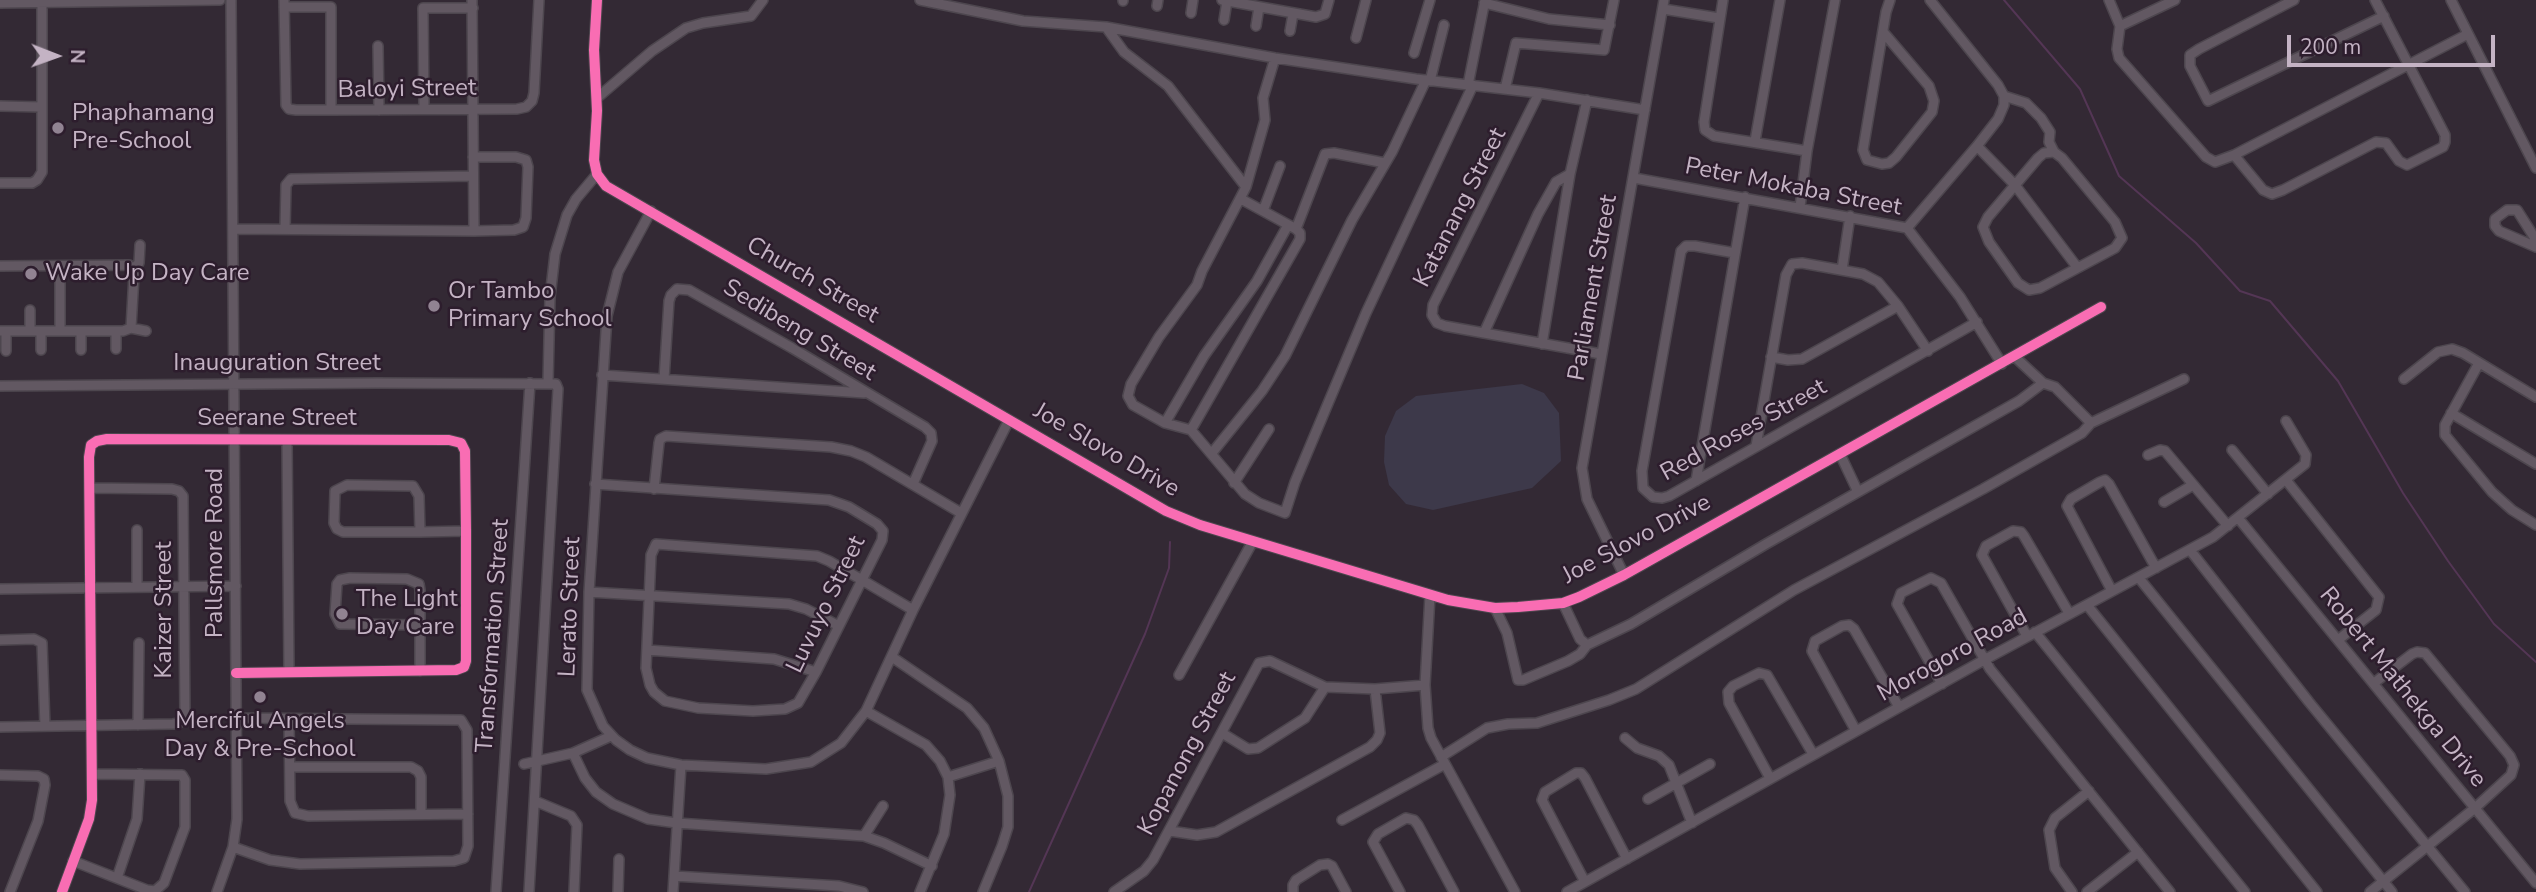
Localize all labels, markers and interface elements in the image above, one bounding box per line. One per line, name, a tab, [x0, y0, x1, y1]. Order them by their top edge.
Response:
north arrow	[21, 21, 91, 91]
scale bar	[2291, 21, 2499, 65]
text: 200 m	[2300, 33, 2361, 61]
text: N	[64, 49, 90, 64]
street label: Baloyi Street	[337, 74, 477, 106]
place label: Phaphamang Pre-School	[72, 100, 215, 156]
marker: Phaphamang Pre-School	[50, 120, 66, 136]
street label: Katanang Street	[1409, 124, 1513, 292]
street label: Peter Mokaba Street	[1682, 153, 1904, 223]
street label: Parliament Street	[1563, 193, 1625, 383]
street label: Church Street	[741, 232, 883, 330]
place label: Wake Up Day Care	[45, 260, 250, 288]
marker: Wake Up Day Care	[23, 266, 39, 282]
street label: Sedibeng Street	[717, 274, 881, 388]
place label: Or Tambo Primary School	[448, 278, 611, 334]
marker: Or Tambo Primary School	[426, 298, 442, 314]
street label: Inauguration Street	[173, 350, 381, 378]
street label: Red Roses Street	[1656, 373, 1832, 489]
street label: Joe Slovo Drive	[1028, 398, 1184, 504]
street label: Seerane Street	[197, 405, 357, 433]
street label: Pallsmore Road	[202, 468, 230, 638]
street label: Joe Slovo Drive	[1558, 489, 1716, 591]
street label: Transformation Street	[471, 518, 517, 754]
street label: Luvuyo Street	[781, 532, 873, 678]
street label: Lerato Street	[554, 536, 588, 678]
street label: Kaizer Street	[151, 541, 179, 679]
street label: Robert Mathekga Drive	[2312, 582, 2492, 794]
place label: The Light Day Care	[356, 586, 458, 642]
street label: Morogoro Road	[1873, 603, 2033, 709]
marker: The Light Day Care	[334, 606, 350, 622]
street label: Kopanong Street	[1133, 667, 1243, 841]
marker: Merciful Angels Day & Pre-School	[252, 689, 268, 705]
place label: Merciful Angels Day & Pre-School	[164, 708, 356, 764]

